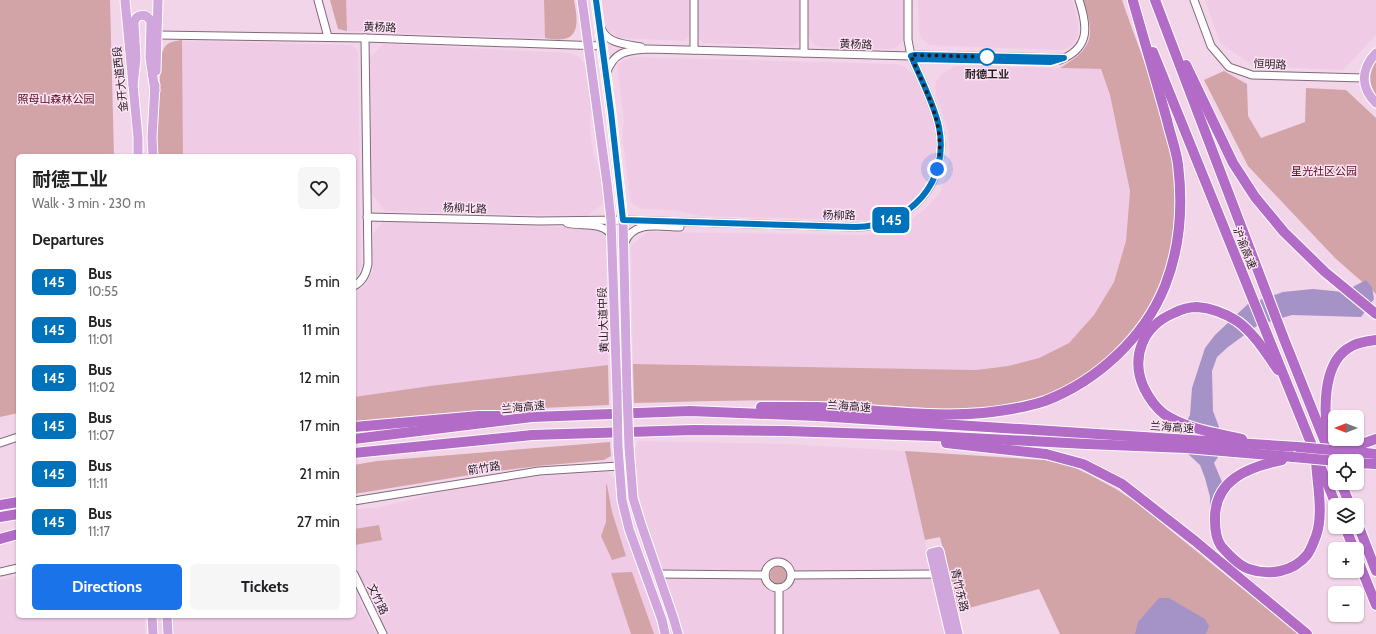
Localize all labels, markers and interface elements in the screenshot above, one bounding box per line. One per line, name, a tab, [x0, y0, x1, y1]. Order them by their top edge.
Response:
street label: 黄杨路	[363, 19, 397, 35]
street label: 黄杨路	[839, 36, 873, 52]
street label: 金开大道西段	[110, 45, 130, 113]
marker: 耐德工业	[978, 48, 996, 66]
street label: 恒明路	[1253, 56, 1287, 72]
place label: 耐德工业	[965, 67, 1009, 81]
park label: 照母山森林公园	[18, 92, 95, 106]
your location	[927, 159, 947, 179]
park label: 星光社区公园	[1291, 164, 1357, 178]
button: heart	[298, 167, 340, 209]
text: 耐德工业	[32, 168, 108, 191]
text: Walk · 3 min · 230 m	[32, 195, 145, 211]
street label: 杨柳北路	[443, 200, 487, 216]
line badge: 145	[868, 207, 914, 233]
street label: 杨柳路	[822, 208, 856, 222]
text: 145	[880, 211, 902, 229]
street label: 沪渝高速	[1230, 225, 1260, 271]
text: Departures	[32, 231, 104, 249]
text: Bus	[88, 265, 112, 283]
text: 145	[43, 273, 65, 291]
text: 5 min	[304, 273, 340, 291]
text: 10:55	[88, 283, 118, 299]
street label: 黄山大道中段	[595, 287, 611, 353]
text: Bus	[88, 313, 112, 331]
text: 145	[43, 321, 65, 339]
text: 11 min	[302, 321, 340, 339]
text: 11:01	[88, 331, 113, 347]
text: Bus	[88, 361, 112, 379]
text: 145	[43, 369, 65, 387]
text: 12 min	[299, 369, 340, 387]
text: 11:02	[88, 379, 115, 395]
street label: 兰海高速	[827, 397, 871, 415]
street label: 兰海高速	[500, 398, 546, 416]
text: Bus	[88, 409, 112, 427]
north arrow	[1328, 410, 1364, 446]
map controls	[1328, 410, 1364, 622]
text: 145	[43, 417, 65, 435]
text: 17 min	[299, 417, 340, 435]
street label: 兰海高速	[1150, 418, 1194, 436]
text: 11:07	[88, 427, 115, 443]
button: locate	[1328, 454, 1364, 490]
text: Bus	[88, 457, 112, 475]
street label: 箭竹路	[467, 459, 501, 477]
text: 145	[43, 465, 65, 483]
text: 21 min	[299, 465, 340, 483]
text: 11:11	[88, 475, 108, 491]
button: layers	[1328, 498, 1364, 534]
text: Bus	[88, 505, 112, 523]
text: 145	[43, 513, 65, 531]
text: 27 min	[297, 513, 340, 531]
text: 11:17	[88, 523, 110, 539]
button: +	[1328, 542, 1364, 578]
button: Directions	[32, 564, 182, 610]
button: Tickets	[190, 564, 340, 610]
street label: 青竹东路	[948, 567, 972, 613]
street label: 文竹路	[364, 581, 392, 617]
button: −	[1328, 586, 1364, 622]

